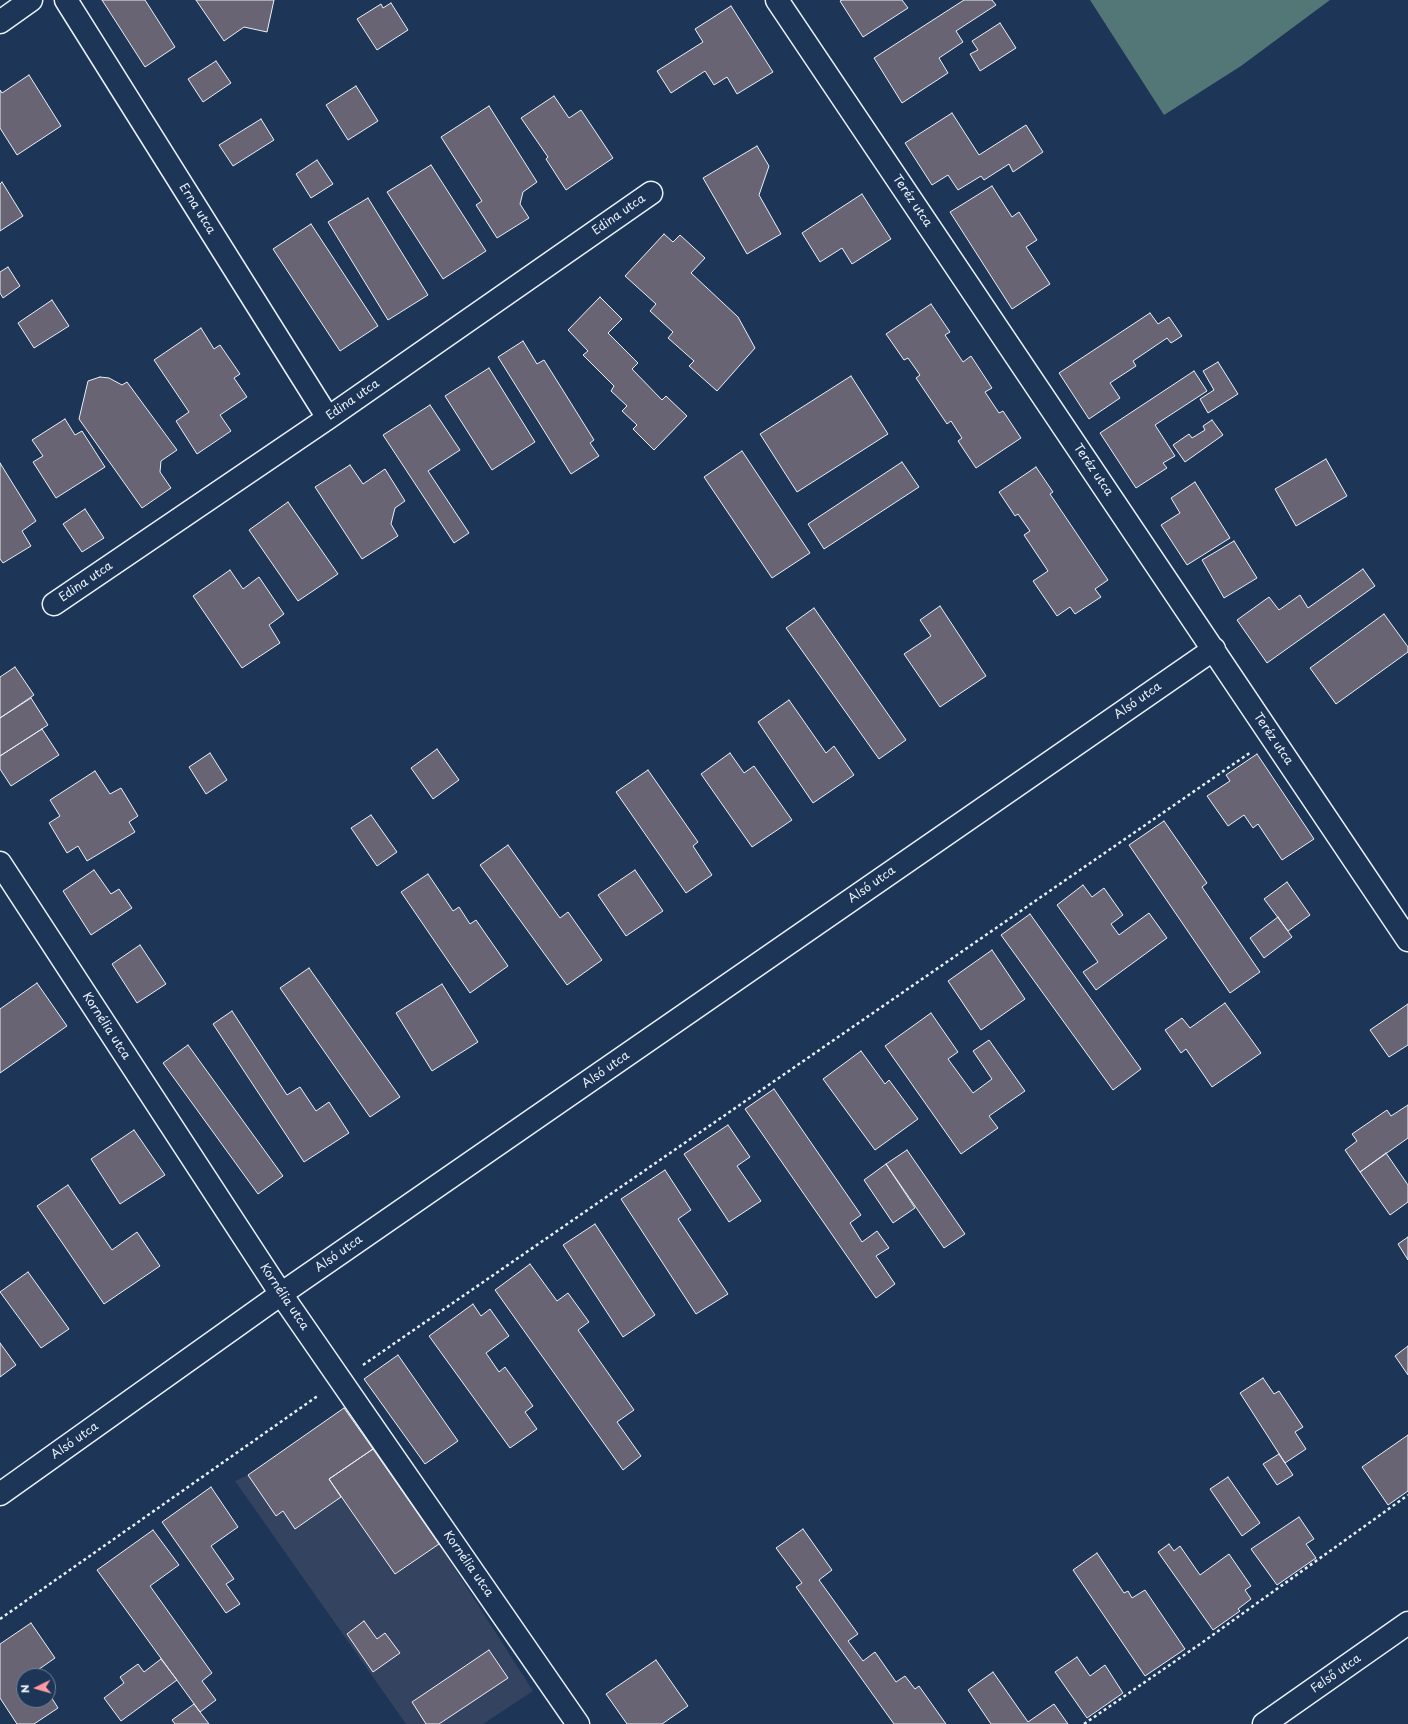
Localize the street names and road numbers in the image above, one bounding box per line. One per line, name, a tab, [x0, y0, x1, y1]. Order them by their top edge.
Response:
street label: Teréz utca	[889, 172, 935, 230]
street label: Erna utca	[176, 181, 218, 237]
street label: Edina utca	[590, 191, 648, 239]
street label: Edina utca	[324, 376, 382, 424]
street label: Teréz utca	[1070, 441, 1116, 499]
street label: Edina utca	[57, 559, 115, 605]
street label: Alsó utca	[1112, 679, 1164, 723]
street label: Teréz utca	[1250, 710, 1296, 768]
street label: Alsó utca	[846, 863, 898, 907]
street label: Kornélia utca	[79, 990, 133, 1062]
street label: Alsó utca	[580, 1048, 632, 1092]
street label: Alsó utca	[313, 1232, 365, 1276]
street label: Kornélia utca	[256, 1261, 312, 1333]
street label: Alsó utca	[49, 1419, 101, 1463]
street label: Kornélia utca	[440, 1528, 496, 1600]
street label: Felső utca	[1308, 1651, 1364, 1697]

